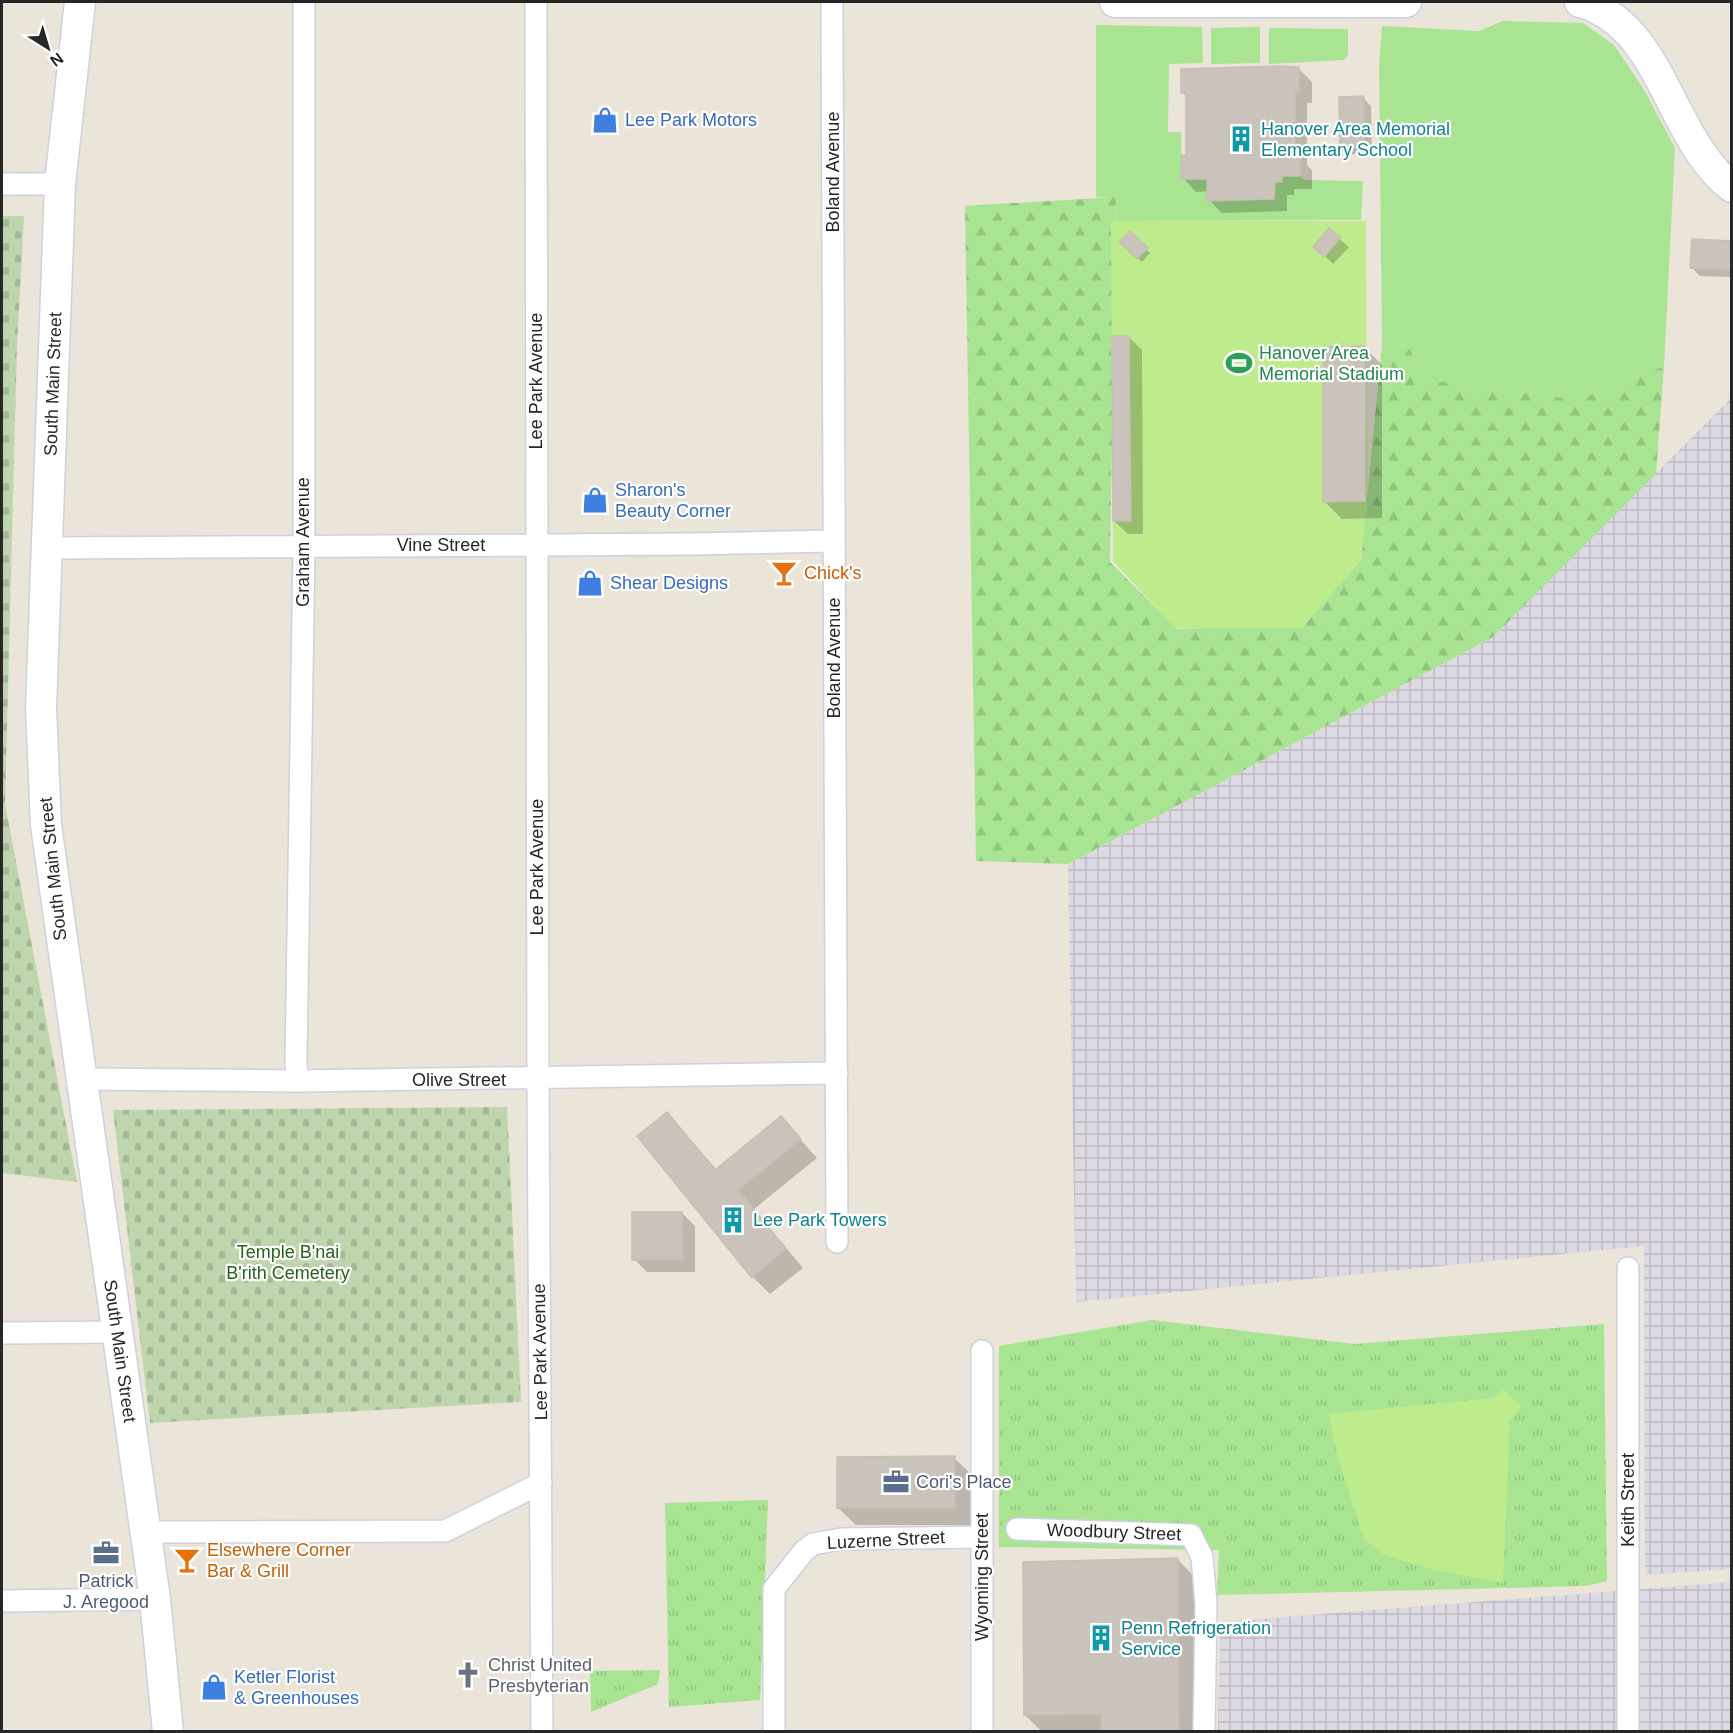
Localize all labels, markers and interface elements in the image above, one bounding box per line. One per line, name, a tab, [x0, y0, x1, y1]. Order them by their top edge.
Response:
north arrow	[18, 18, 78, 78]
text: N	[47, 49, 66, 70]
shop icon: Lee Park Motors	[590, 105, 620, 135]
place label: Lee Park Motors	[625, 110, 757, 130]
street label: Boland Avenue	[823, 112, 843, 232]
place label: Hanover Area Memorial Elementary School	[1261, 119, 1450, 160]
building icon: Hanover Area Memorial Elementary School	[1226, 124, 1256, 154]
street label: South Main Street	[40, 312, 66, 456]
street label: Lee Park Avenue	[526, 313, 546, 449]
place label: Hanover Area Memorial Stadium	[1259, 343, 1404, 384]
sports icon: Hanover Area Memorial Stadium	[1224, 348, 1254, 378]
street label: Graham Avenue	[293, 477, 313, 607]
place label: Sharon's Beauty Corner	[615, 480, 731, 521]
shop icon: Sharon's Beauty Corner	[580, 485, 610, 515]
street label: Vine Street	[397, 535, 485, 555]
bar icon: Chick's	[769, 558, 799, 588]
place label: Chick's	[804, 563, 861, 583]
shop icon: Shear Designs	[575, 568, 605, 598]
place label: Shear Designs	[610, 573, 728, 593]
street label: Boland Avenue	[824, 598, 844, 718]
street label: South Main Street	[36, 796, 70, 942]
street label: Lee Park Avenue	[527, 799, 547, 935]
street label: Olive Street	[412, 1070, 506, 1090]
building icon: Lee Park Towers	[718, 1205, 748, 1235]
place label: Lee Park Towers	[753, 1210, 887, 1230]
park label: Temple B'nai B'rith Cemetery	[226, 1242, 350, 1283]
street label: South Main Street	[100, 1278, 140, 1424]
street label: Lee Park Avenue	[529, 1283, 551, 1421]
street label: Keith Street	[1618, 1453, 1638, 1547]
office icon: Cori's Place	[881, 1467, 911, 1497]
place label: Cori's Place	[916, 1472, 1011, 1492]
street label: Wyoming Street	[972, 1513, 992, 1641]
street label: Woodbury Street	[1046, 1520, 1182, 1544]
street label: Luzerne Street	[827, 1527, 945, 1553]
office icon: Patrick J. Aregood	[91, 1538, 121, 1568]
place label: Elsewhere Corner Bar & Grill	[207, 1540, 351, 1581]
bar icon: Elsewhere Corner Bar & Grill	[172, 1545, 202, 1575]
place label: Patrick J. Aregood	[63, 1571, 149, 1612]
place label: Penn Refrigeration Service	[1121, 1618, 1271, 1659]
building icon: Penn Refrigeration Service	[1086, 1623, 1116, 1653]
place label: Christ United Presbyterian	[488, 1655, 592, 1696]
church icon: Christ United Presbyterian	[453, 1660, 483, 1690]
place label: Ketler Florist & Greenhouses	[234, 1667, 359, 1708]
shop icon: Ketler Florist & Greenhouses	[199, 1672, 229, 1702]

